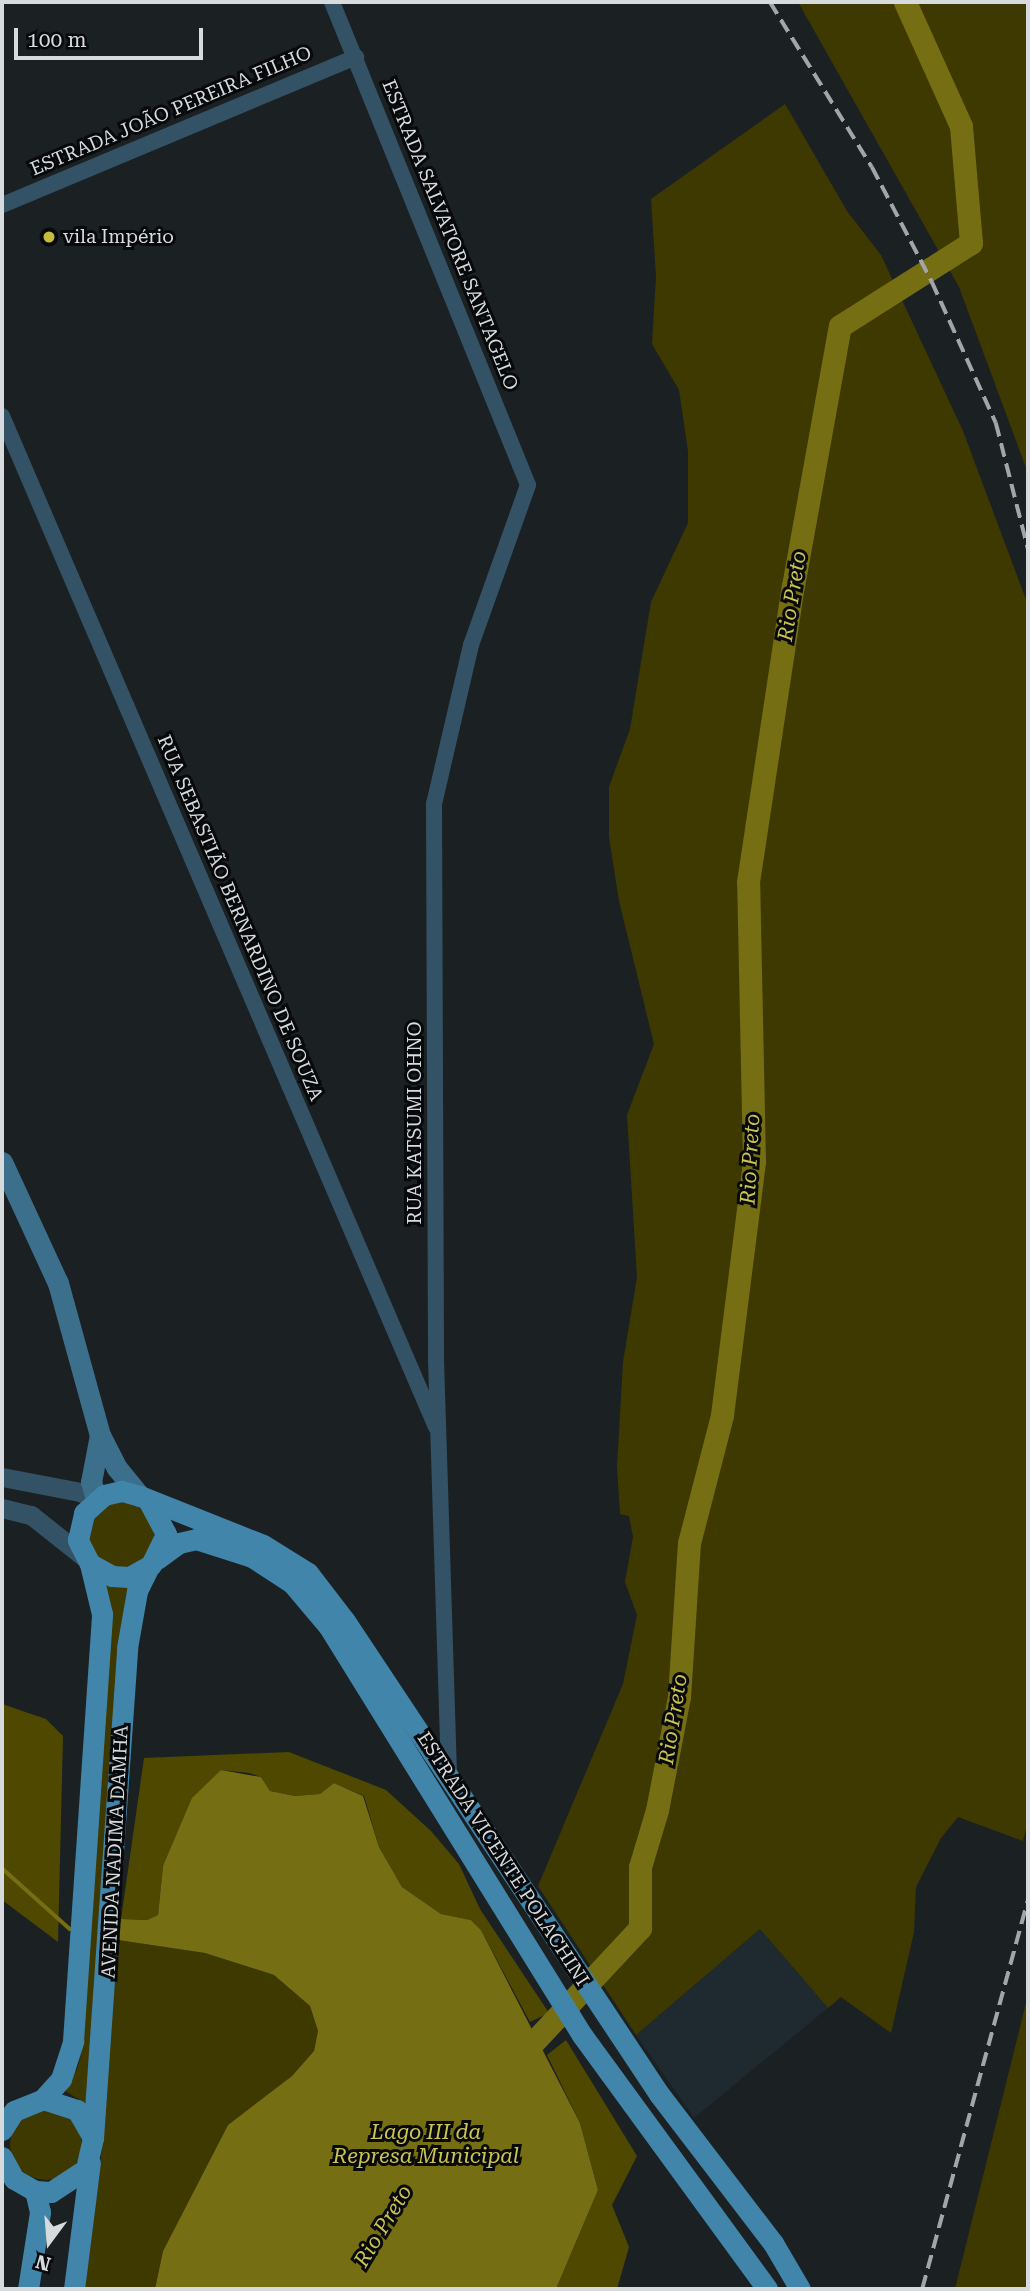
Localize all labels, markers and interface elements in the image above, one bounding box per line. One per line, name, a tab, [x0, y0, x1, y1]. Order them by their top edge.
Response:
scale bar	[18, 14, 206, 58]
text: 100 m	[27, 28, 87, 52]
street label: ESTRADA JOÃO PEREIRA FILHO	[27, 41, 315, 181]
street label: ESTRADA SALVATORE SANTAGELO	[377, 77, 523, 393]
place label: vila Império	[63, 226, 174, 248]
marker: vila Império	[41, 229, 57, 245]
water label: Rio Preto	[772, 549, 812, 643]
street label: RUA SEBASTIÃO BERNARDINO DE SOUZA	[152, 732, 328, 1104]
street label: RUA KATSUMI OHNO	[404, 1021, 426, 1225]
water label: Rio Preto	[735, 1113, 765, 1205]
water label: Rio Preto	[653, 1672, 693, 1766]
street label: AVENIDA NADIMA DAMHA	[97, 1725, 133, 1979]
street label: ESTRADA VICENTE POLACHINI	[412, 1728, 594, 1990]
water label: Lago III da Represa Municipal	[333, 2119, 519, 2169]
water label: Rio Preto	[349, 2181, 417, 2271]
north arrow	[14, 2207, 84, 2277]
text: N	[33, 2250, 53, 2276]

